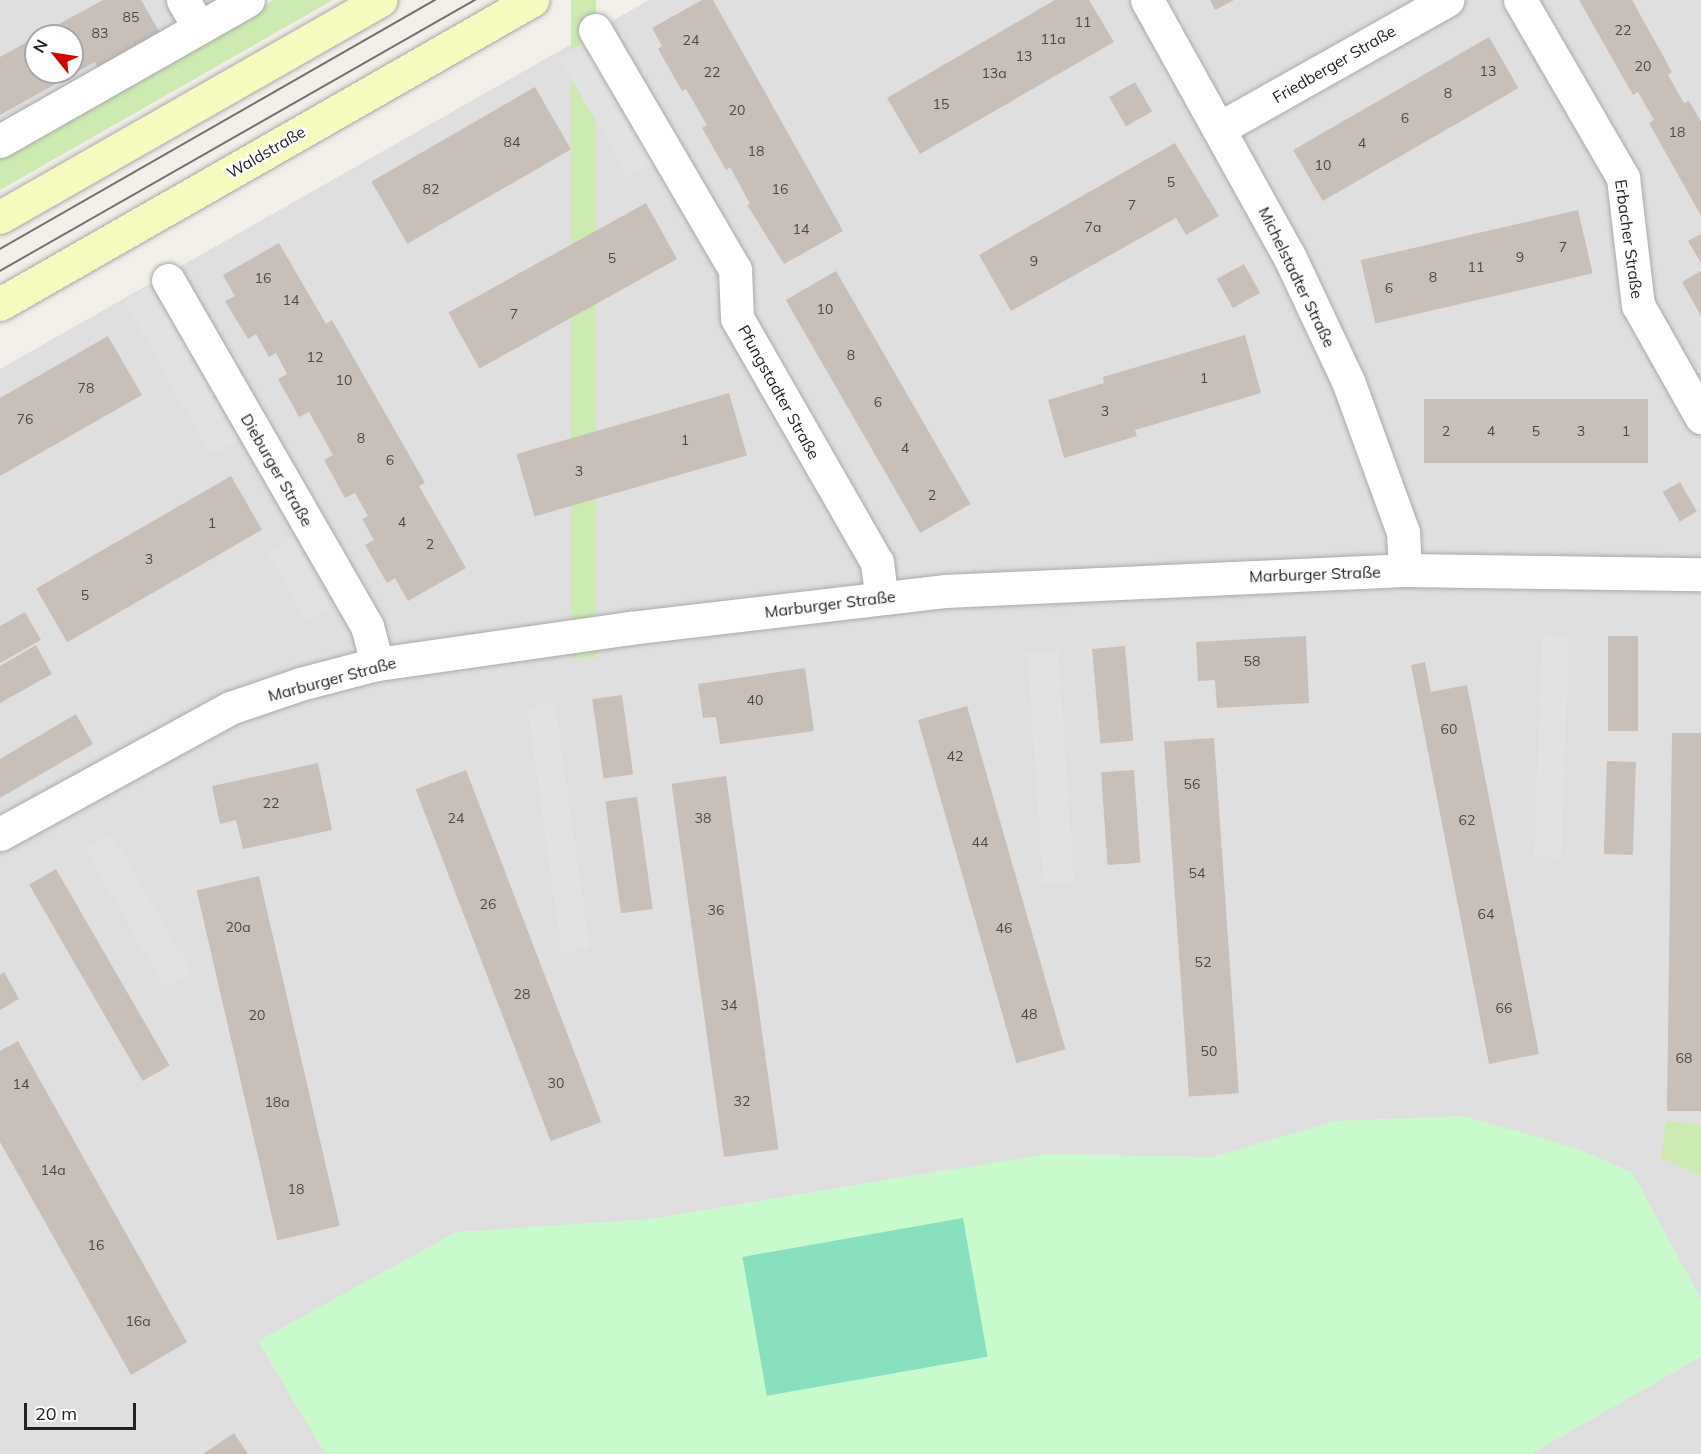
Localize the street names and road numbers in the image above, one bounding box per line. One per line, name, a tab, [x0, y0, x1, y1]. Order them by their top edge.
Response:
street label: Friedberger Straße	[1269, 21, 1399, 107]
street label: Waldstraße	[223, 122, 309, 182]
street label: Erbacher Straße	[1611, 178, 1647, 300]
street label: Michelstadter Straße	[1255, 204, 1339, 350]
street label: Pfungstadter Straße	[734, 321, 824, 463]
street label: Dieburger Straße	[237, 410, 317, 530]
street label: Marburger Straße	[1249, 562, 1381, 586]
street label: Marburger Straße	[763, 586, 897, 622]
street label: Marburger Straße	[266, 653, 398, 705]

